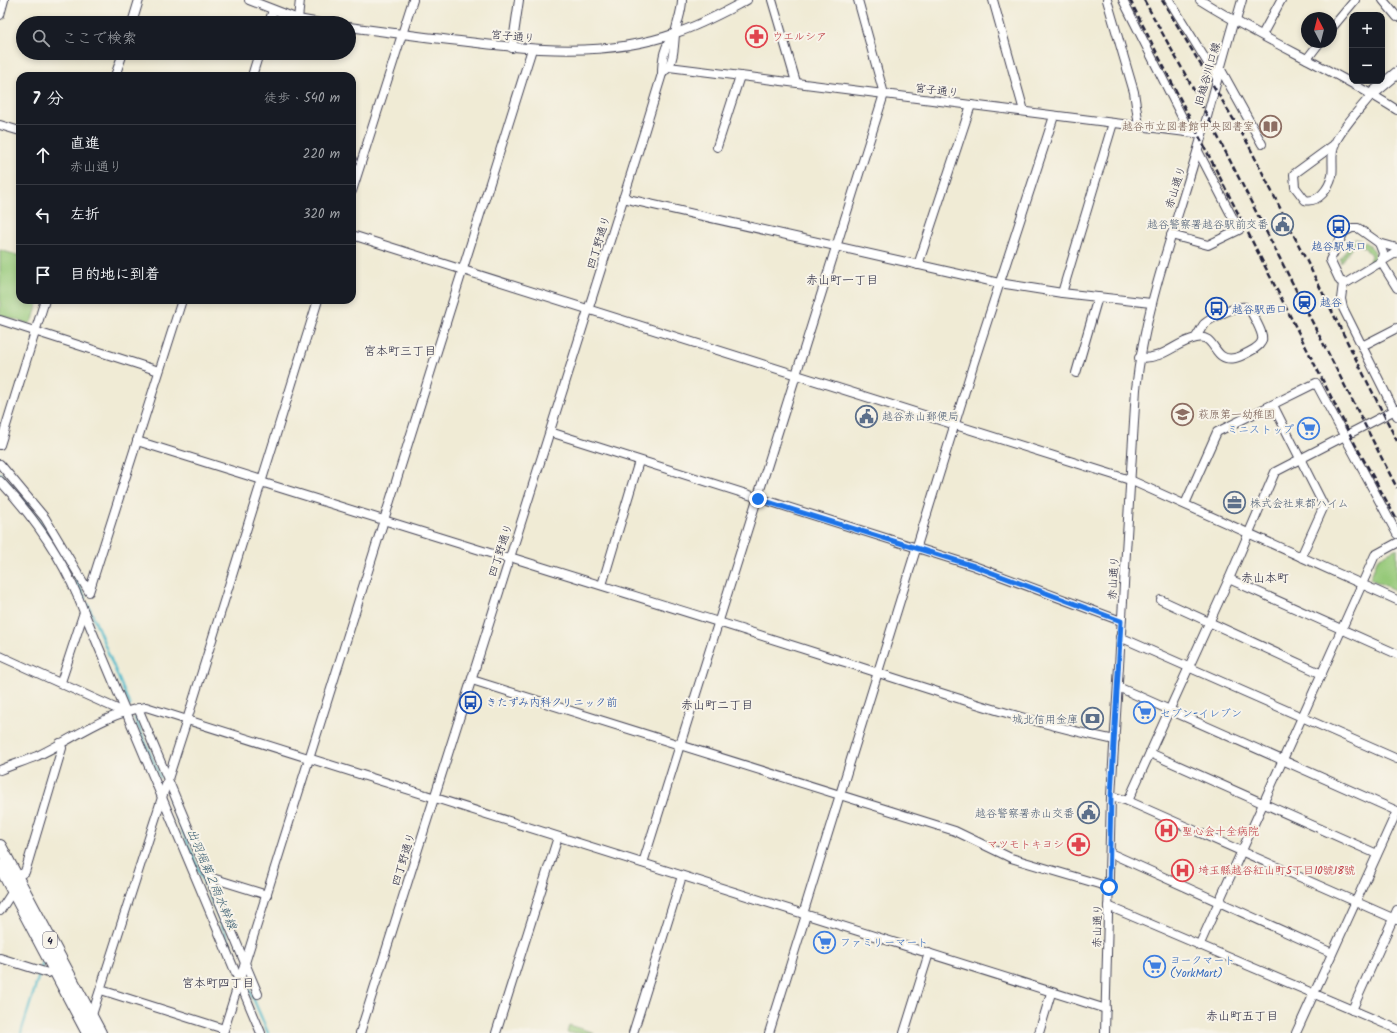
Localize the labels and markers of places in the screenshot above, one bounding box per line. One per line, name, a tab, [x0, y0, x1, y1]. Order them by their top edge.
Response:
pharmacy icon: ウエルシア	[743, 23, 769, 49]
place label: ウエルシア	[772, 28, 827, 46]
library icon: 越谷市立図書館中央図書室	[1257, 113, 1283, 139]
place label: 越谷市立図書館中央図書室	[1122, 118, 1254, 136]
public building icon: 越谷警察署越谷駅前交番	[1270, 211, 1296, 237]
bus stop icon: 越谷駅東口	[1326, 213, 1352, 239]
place label: 越谷警察署越谷駅前交番	[1147, 216, 1268, 234]
place label: 越谷駅東口	[1312, 238, 1367, 256]
station icon: 越谷	[1292, 289, 1318, 315]
place label: 越谷	[1320, 294, 1342, 312]
bus stop icon: 越谷駅西口	[1203, 296, 1229, 322]
place label: 越谷駅西口	[1232, 301, 1287, 319]
school or university icon: 萩原第一幼稚園	[1170, 401, 1196, 427]
public building icon: 越谷赤山郵便局	[853, 403, 879, 429]
place label: 萩原第一幼稚園	[1198, 406, 1275, 424]
place label: 越谷赤山郵便局	[882, 408, 959, 426]
supermarket icon: ミニストップ	[1296, 416, 1322, 442]
place label: ミニストップ	[1227, 421, 1294, 439]
office icon: 株式会社東都ハイム	[1221, 490, 1247, 516]
place label: 株式会社東都ハイム	[1250, 495, 1349, 513]
bus stop icon: きたずみ内科クリニック前	[457, 689, 483, 715]
place label: きたずみ内科クリニック前	[486, 694, 617, 712]
supermarket icon: セブン-イレブン	[1132, 700, 1158, 726]
place label: セブン-イレブン	[1160, 705, 1242, 723]
bank icon: 城北信用金庫	[1080, 706, 1106, 732]
place label: 城北信用金庫	[1012, 711, 1078, 729]
public building icon: 越谷警察署赤山交番	[1076, 800, 1102, 826]
place label: 越谷警察署赤山交番	[975, 805, 1074, 823]
hospital icon: 聖心会十全病院	[1154, 818, 1180, 844]
place label: 聖心会十全病院	[1182, 823, 1259, 841]
pharmacy icon: マツモトキヨシ	[1066, 831, 1092, 857]
place label: マツモトキヨシ	[987, 836, 1064, 854]
hospital icon: 埼玉縣越谷紅山町5丁目10號18號	[1169, 857, 1195, 883]
place label: 埼玉縣越谷紅山町5丁目10號18號	[1198, 862, 1355, 880]
supermarket icon: ファミリーマート	[812, 929, 838, 955]
place label: ファミリーマート	[840, 934, 928, 952]
place label: ヨークマート (YorkMart)	[1170, 952, 1235, 983]
supermarket icon: ヨークマート (YorkMart)	[1141, 953, 1167, 979]

